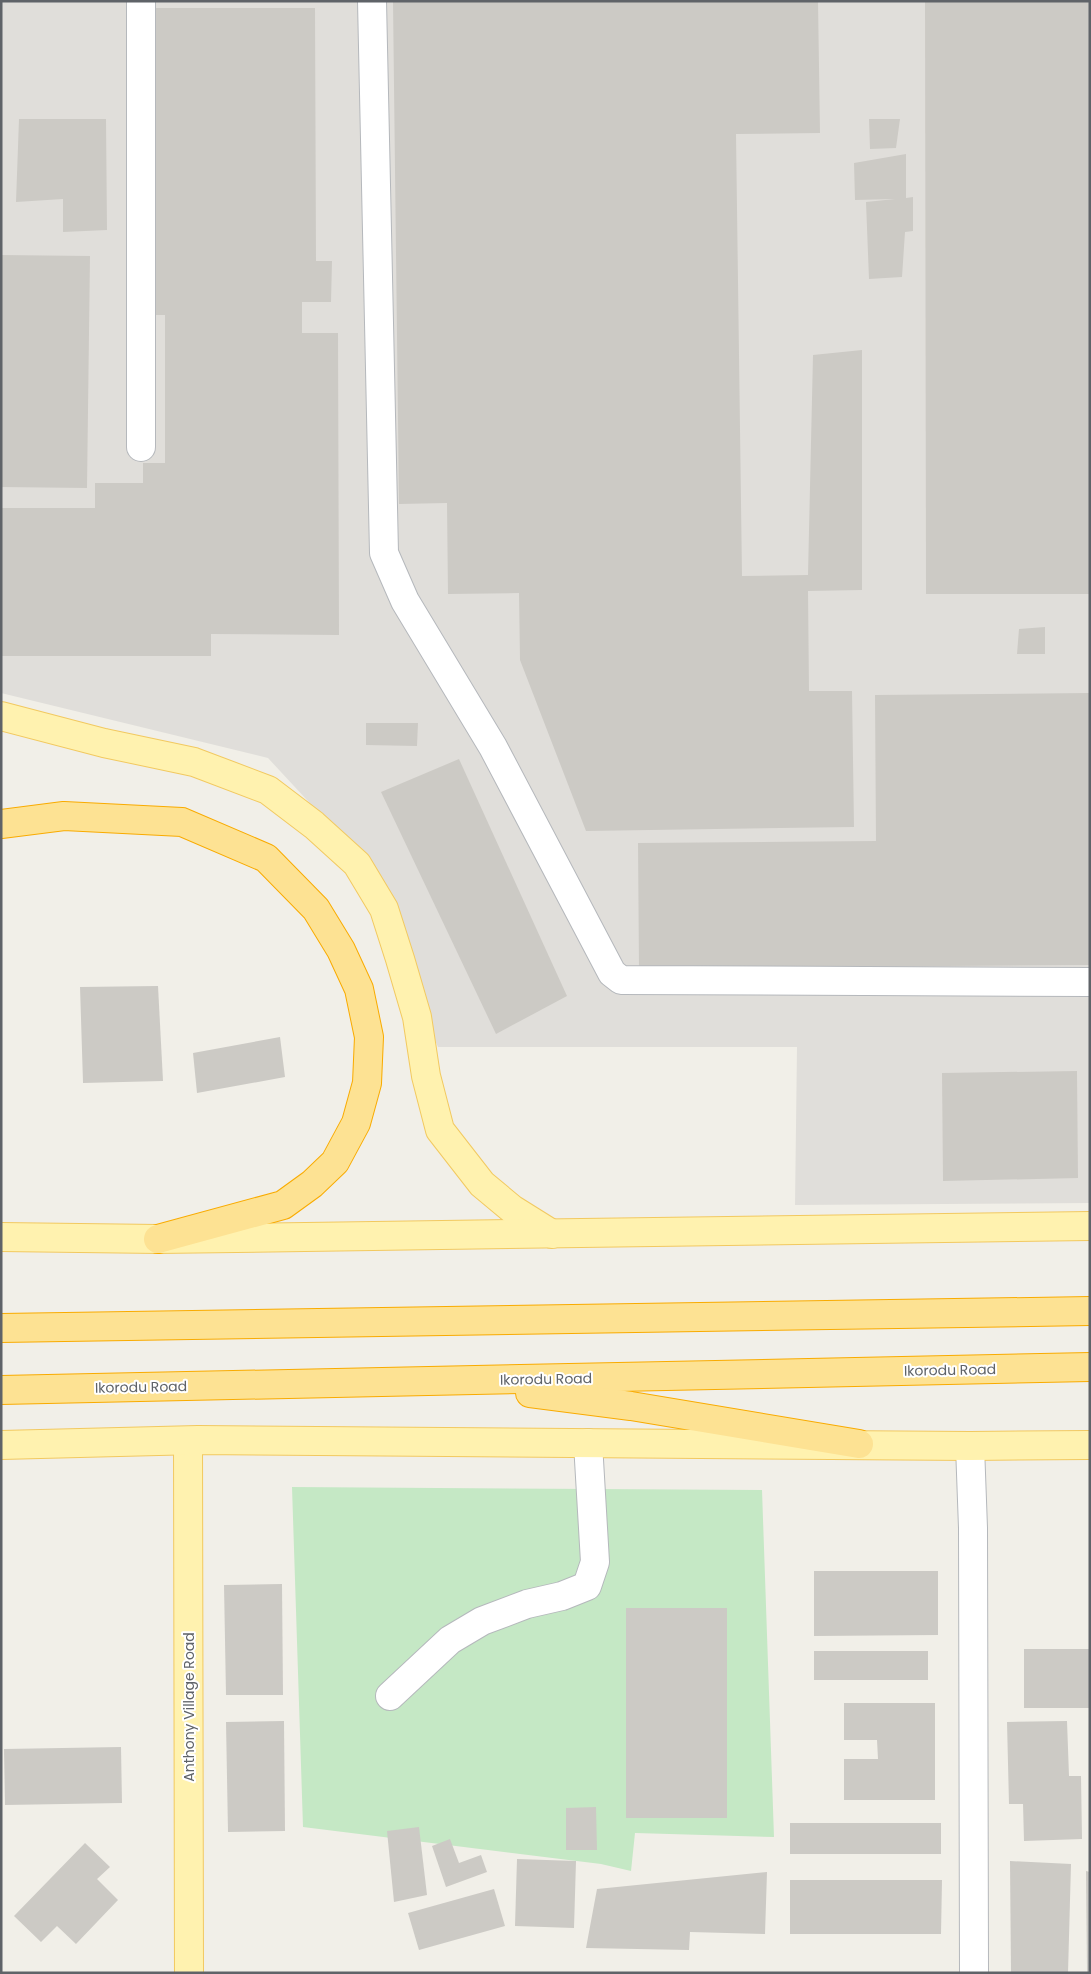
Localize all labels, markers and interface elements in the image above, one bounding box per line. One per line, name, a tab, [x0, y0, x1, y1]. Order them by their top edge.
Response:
street label: Ikorodu Road	[904, 1359, 996, 1381]
street label: Ikorodu Road	[500, 1368, 592, 1390]
street label: Ikorodu Road	[95, 1376, 187, 1398]
street label: Anthony Village Road	[179, 1632, 199, 1782]

